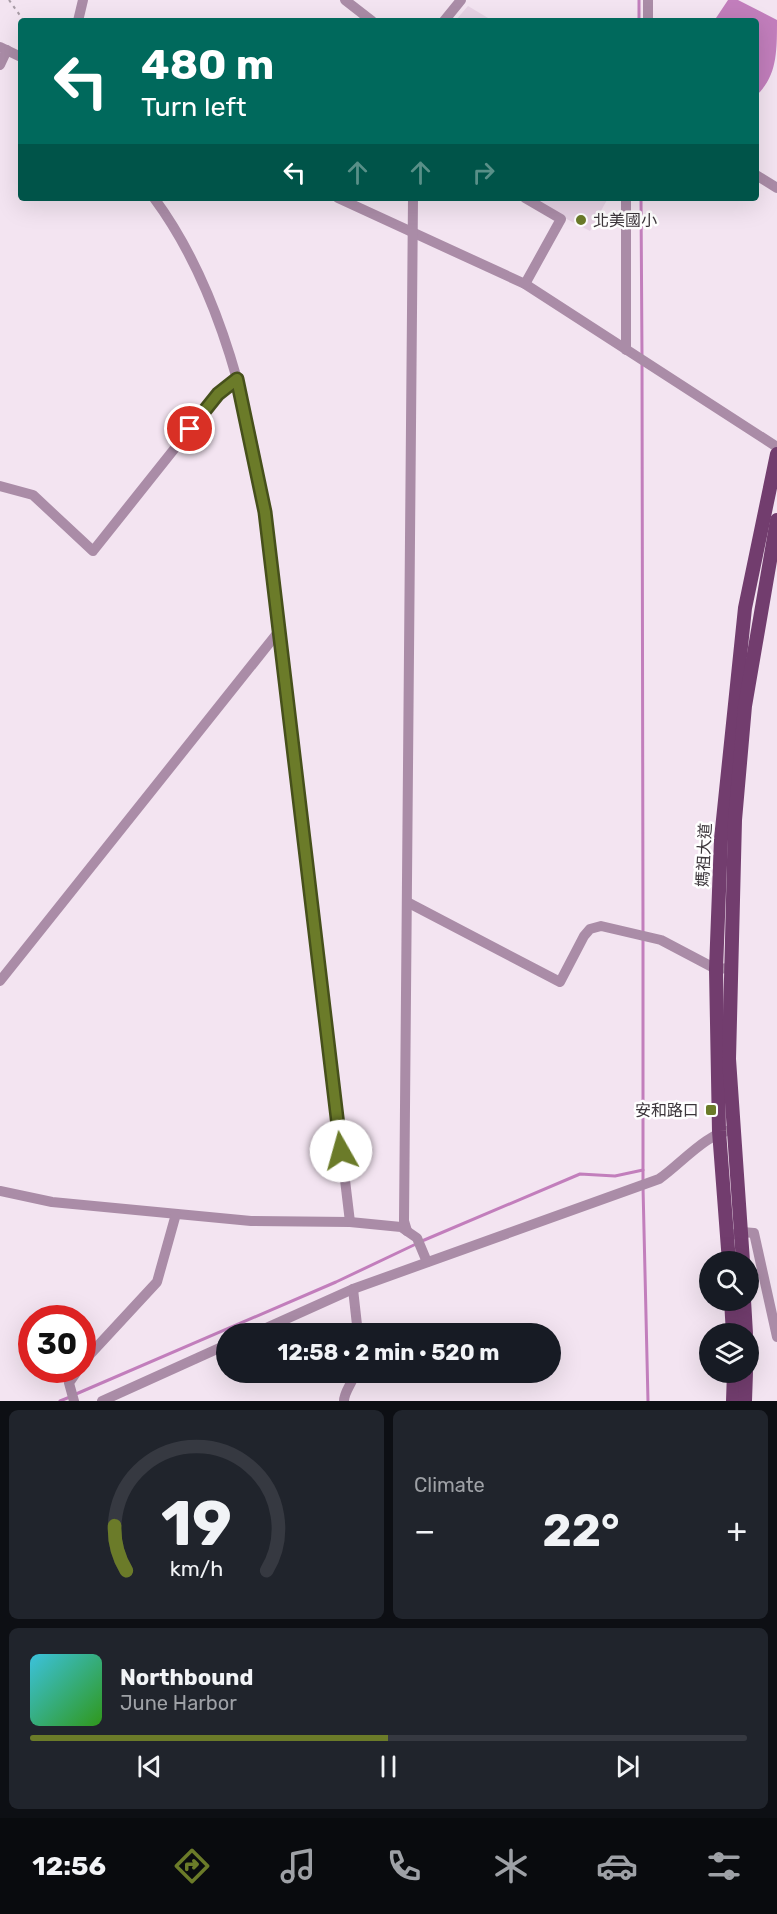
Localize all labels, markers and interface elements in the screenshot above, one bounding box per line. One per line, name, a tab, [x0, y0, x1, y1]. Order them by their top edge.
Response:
text: 480 m	[141, 40, 274, 90]
icon: left	[42, 42, 120, 120]
text: Turn left	[141, 91, 246, 123]
icon: left	[278, 156, 311, 189]
icon: ahead	[341, 156, 374, 189]
icon: ahead	[404, 156, 437, 189]
icon: right	[467, 156, 500, 189]
place label: 北美國小	[593, 211, 657, 230]
marker: 北美國小	[574, 213, 588, 227]
pin	[164, 403, 215, 454]
icon: arrive	[173, 412, 206, 445]
street label: 媽祖大道	[693, 823, 715, 887]
place label: 安和路口	[635, 1101, 699, 1120]
marker: 安和路口	[704, 1103, 718, 1117]
position arrow	[309, 1119, 373, 1183]
map controls	[699, 1251, 759, 1383]
button: search	[699, 1251, 759, 1311]
speed limit sign: 30	[18, 1305, 96, 1383]
button: layers	[699, 1323, 759, 1383]
text: 12:58 · 2 min · 520 m	[278, 1339, 499, 1366]
text: Climate	[414, 1473, 485, 1497]
text: 19	[161, 1487, 232, 1561]
text: 22°	[542, 1504, 619, 1557]
text: −	[414, 1511, 435, 1550]
text: +	[726, 1511, 747, 1550]
text: km/h	[170, 1557, 223, 1582]
text: Northbound	[120, 1664, 253, 1691]
text: June Harbor	[120, 1691, 237, 1715]
icon: previous	[133, 1750, 166, 1783]
icon: pause	[372, 1750, 405, 1783]
icon: next	[611, 1750, 644, 1783]
icon: directions	[171, 1845, 213, 1887]
icon: music	[277, 1845, 319, 1887]
icon: phone	[383, 1845, 425, 1887]
icon: climate	[490, 1845, 532, 1887]
icon: car	[596, 1845, 638, 1887]
icon: filters	[703, 1845, 745, 1887]
text: 12:56	[32, 1850, 106, 1882]

